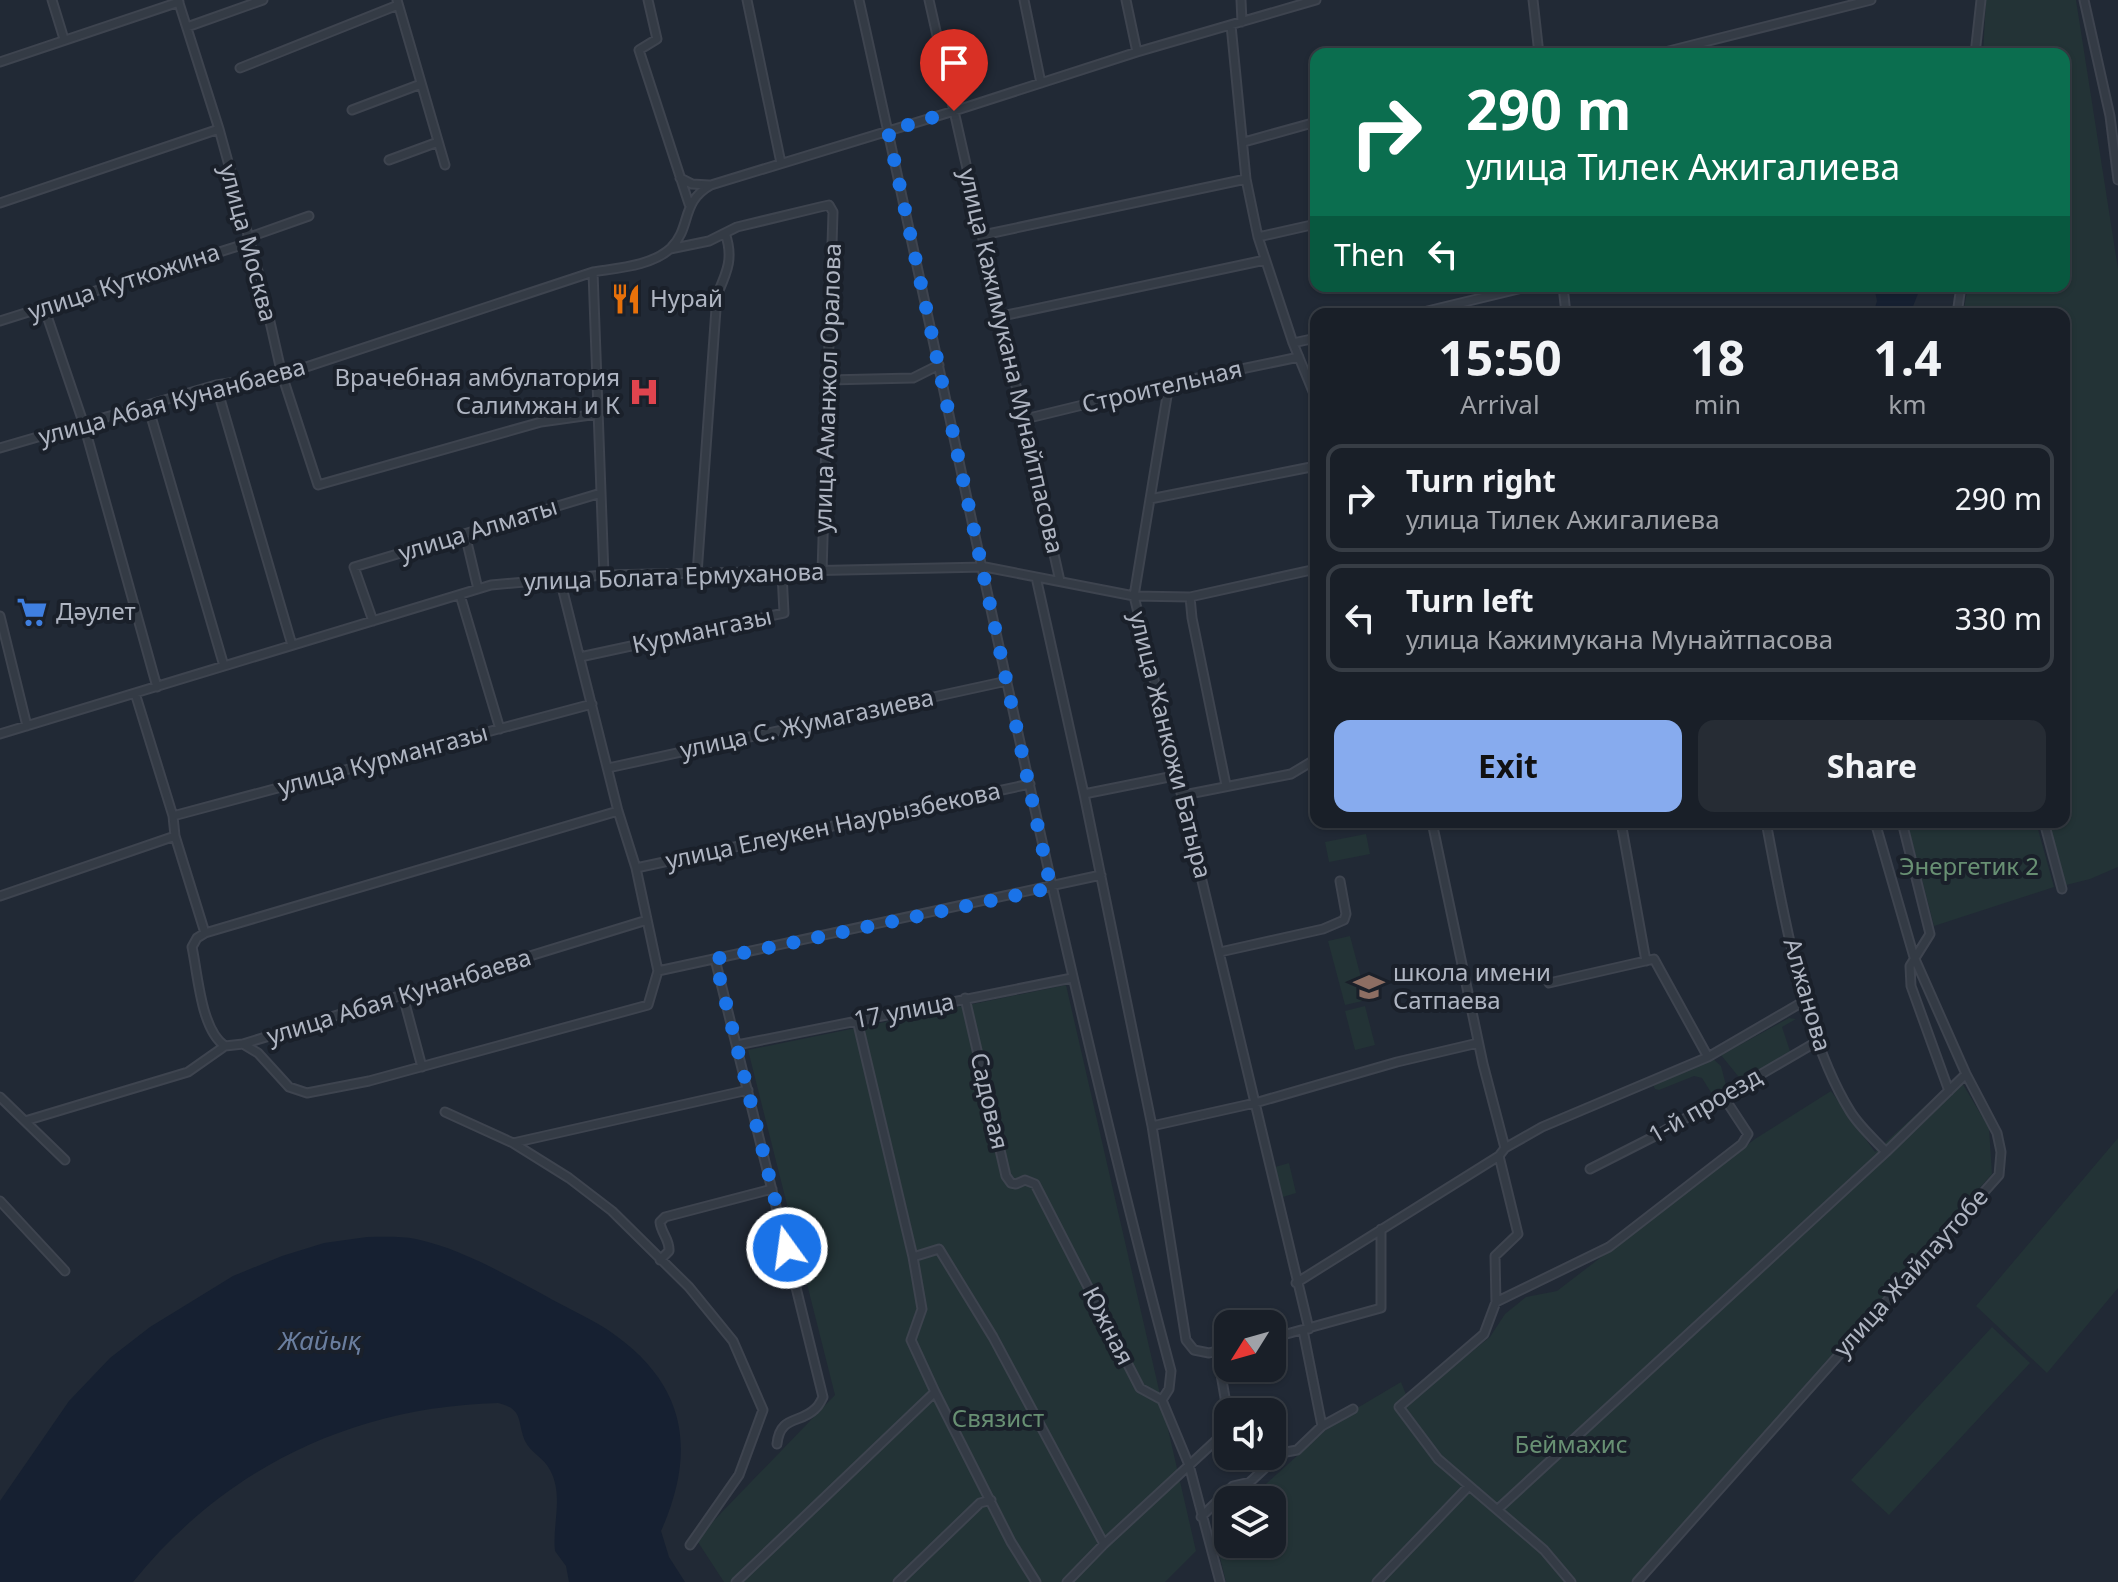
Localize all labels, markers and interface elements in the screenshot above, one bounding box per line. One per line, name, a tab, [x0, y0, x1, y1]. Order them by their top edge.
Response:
pin	[920, 29, 988, 111]
icon: arrive	[932, 41, 976, 85]
text: 290 m	[1466, 70, 1631, 146]
icon: right	[1334, 80, 1438, 184]
text: улица Тилек Ажигалиева	[1466, 142, 1900, 191]
street label: улица Москва	[213, 160, 286, 325]
street label: улица Кажимукана Мунайтпасова	[952, 165, 1073, 556]
icon: left	[1421, 232, 1465, 276]
street label: улица Куткожина	[23, 234, 224, 327]
text: Then	[1334, 234, 1405, 275]
street label: улица Аманжол Оралова	[805, 243, 848, 533]
place label: Нурай	[650, 281, 723, 314]
restaurant icon: Нурай	[609, 282, 643, 316]
text: 15:50	[1438, 325, 1562, 390]
text: 18	[1690, 325, 1745, 390]
text: 1.4	[1873, 325, 1942, 390]
street label: улица Абая Кунанбаева	[35, 349, 309, 452]
street label: Строительная	[1078, 351, 1245, 420]
place label: Врачебная амбулатория Салимжан и К	[334, 360, 620, 421]
hospital icon: Врачебная амбулатория Салимжан и К	[627, 375, 661, 409]
text: Arrival	[1460, 386, 1540, 422]
text: min	[1694, 386, 1741, 422]
text: km	[1888, 386, 1927, 422]
text: Turn right	[1406, 460, 1556, 501]
icon: right	[1338, 476, 1382, 520]
text: 290 m	[1955, 478, 2042, 519]
street label: улица Алматы	[394, 489, 561, 568]
text: улица Тилек Ажигалиева	[1406, 501, 1720, 537]
street label: улица Болата Ермуханова	[523, 554, 825, 597]
text: Turn left	[1406, 580, 1534, 621]
place label: Дәулет	[56, 594, 136, 627]
supermarket icon: Дәулет	[15, 595, 49, 629]
icon: left	[1338, 596, 1382, 640]
text: 330 m	[1955, 598, 2042, 639]
street label: Курмангазы	[629, 599, 775, 660]
street label: улица Жанкожи Батыра	[1122, 608, 1221, 882]
text: улица Кажимукана Мунайтпасова	[1406, 621, 1833, 657]
street label: улица С. Жумагазиева	[677, 680, 936, 766]
street label: улица Курмангазы	[274, 715, 491, 802]
button: Exit	[1334, 720, 1682, 812]
button: Share	[1698, 720, 2046, 812]
street label: улица Елеукен Наурызбекова	[662, 773, 1003, 876]
park label: Энергетик 2	[1899, 849, 2039, 882]
street label: Алжанова	[1777, 934, 1840, 1055]
street label: улица Абая Кунанбаева	[262, 940, 535, 1052]
place label: школа имени Сатпаева	[1393, 955, 1551, 1016]
school or university icon: школа имени Сатпаева	[1352, 970, 1386, 1004]
street label: 17 улица	[851, 984, 957, 1035]
street label: Садовая	[963, 1049, 1018, 1152]
street label: 1-й проезд	[1642, 1059, 1767, 1150]
street label: улица Жайлаутобе	[1825, 1181, 1994, 1363]
position arrow	[745, 1206, 829, 1290]
street label: Южная	[1076, 1281, 1143, 1370]
north arrow	[1214, 1310, 1286, 1382]
map controls	[1214, 1310, 1286, 1558]
water label: Жайық	[277, 1322, 362, 1358]
button: sound	[1214, 1398, 1286, 1470]
park label: Связист	[952, 1401, 1044, 1434]
park label: Беймахис	[1514, 1427, 1628, 1460]
button: layers	[1214, 1486, 1286, 1558]

